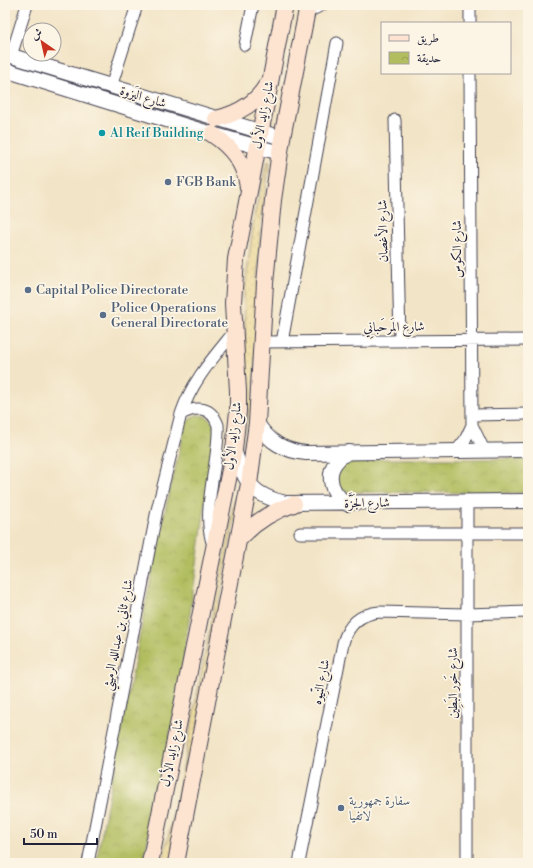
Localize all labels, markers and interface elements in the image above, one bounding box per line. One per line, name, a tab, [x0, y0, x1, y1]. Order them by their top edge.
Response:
north arrow	[22, 22, 62, 62]
legend	[381, 22, 511, 74]
text: ش	[29, 26, 45, 43]
text: طريق	[417, 31, 439, 46]
text: حديقة	[417, 51, 441, 66]
street label: شارع اليَزوة	[117, 80, 169, 114]
street label: شارع زايد الأول	[248, 80, 280, 151]
place label: Al Reif Building	[109, 125, 204, 141]
marker: Al Reif Building	[97, 128, 107, 138]
place label: FGB Bank	[176, 174, 237, 190]
marker: FGB Bank	[163, 177, 173, 187]
street label: شارع الأغصان	[373, 200, 395, 262]
street label: شارع الكوس	[449, 220, 468, 278]
place label: Capital Police Directorate	[36, 282, 189, 298]
marker: Capital Police Directorate	[23, 285, 33, 295]
place label: Police Operations General Directorate	[111, 300, 229, 331]
marker: Police Operations General Directorate	[98, 310, 108, 320]
street label: شارع المَرحَبانِي	[363, 316, 425, 339]
street label: شارع زايد الأول	[220, 401, 248, 471]
street label: شارع الجَزَّة	[344, 491, 390, 514]
street label: شارع ثاني بن عبدالله الرميثي	[99, 578, 140, 693]
street label: شارع خَور البَطِين	[443, 647, 464, 719]
street label: شارع النِّيوه	[307, 658, 336, 707]
street label: شارع زايد الأول	[156, 718, 190, 789]
place label: سفارة جمهورية لاتفيا	[349, 793, 410, 824]
marker: سفارة جمهورية لاتفيا	[336, 803, 346, 813]
scale bar	[24, 820, 97, 846]
text: 50 m	[30, 827, 58, 842]

